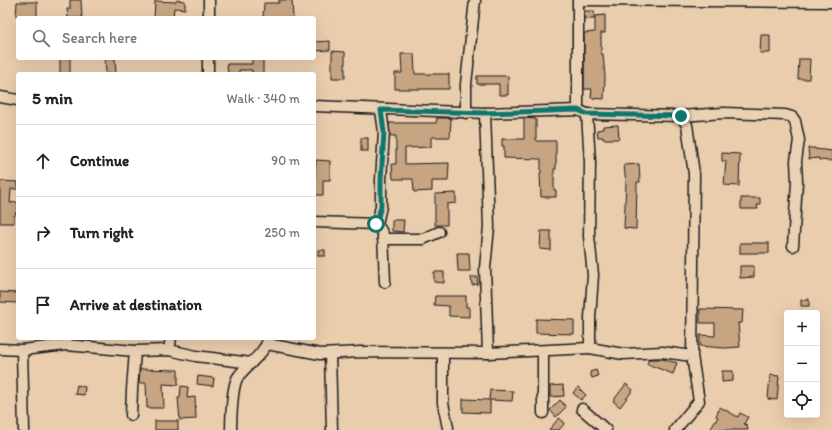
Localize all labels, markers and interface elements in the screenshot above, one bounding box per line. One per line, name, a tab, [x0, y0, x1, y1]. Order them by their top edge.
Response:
search box	[16, 16, 316, 60]
icon: search	[30, 27, 52, 49]
text: Search here	[62, 29, 137, 47]
text: 5 min	[32, 88, 72, 108]
text: Walk · 340 m	[227, 91, 300, 106]
route end	[672, 107, 690, 125]
icon: ahead	[32, 150, 54, 172]
text: Continue	[70, 152, 129, 170]
text: 90 m	[271, 153, 300, 168]
route start	[367, 215, 385, 233]
icon: right	[32, 222, 54, 244]
text: Turn right	[70, 224, 134, 242]
text: 250 m	[264, 225, 300, 240]
icon: arrive	[32, 294, 54, 316]
text: Arrive at destination	[70, 296, 202, 314]
map controls	[784, 310, 820, 418]
button: +	[784, 310, 820, 346]
button: −	[784, 346, 820, 382]
button: locate	[784, 382, 820, 418]

